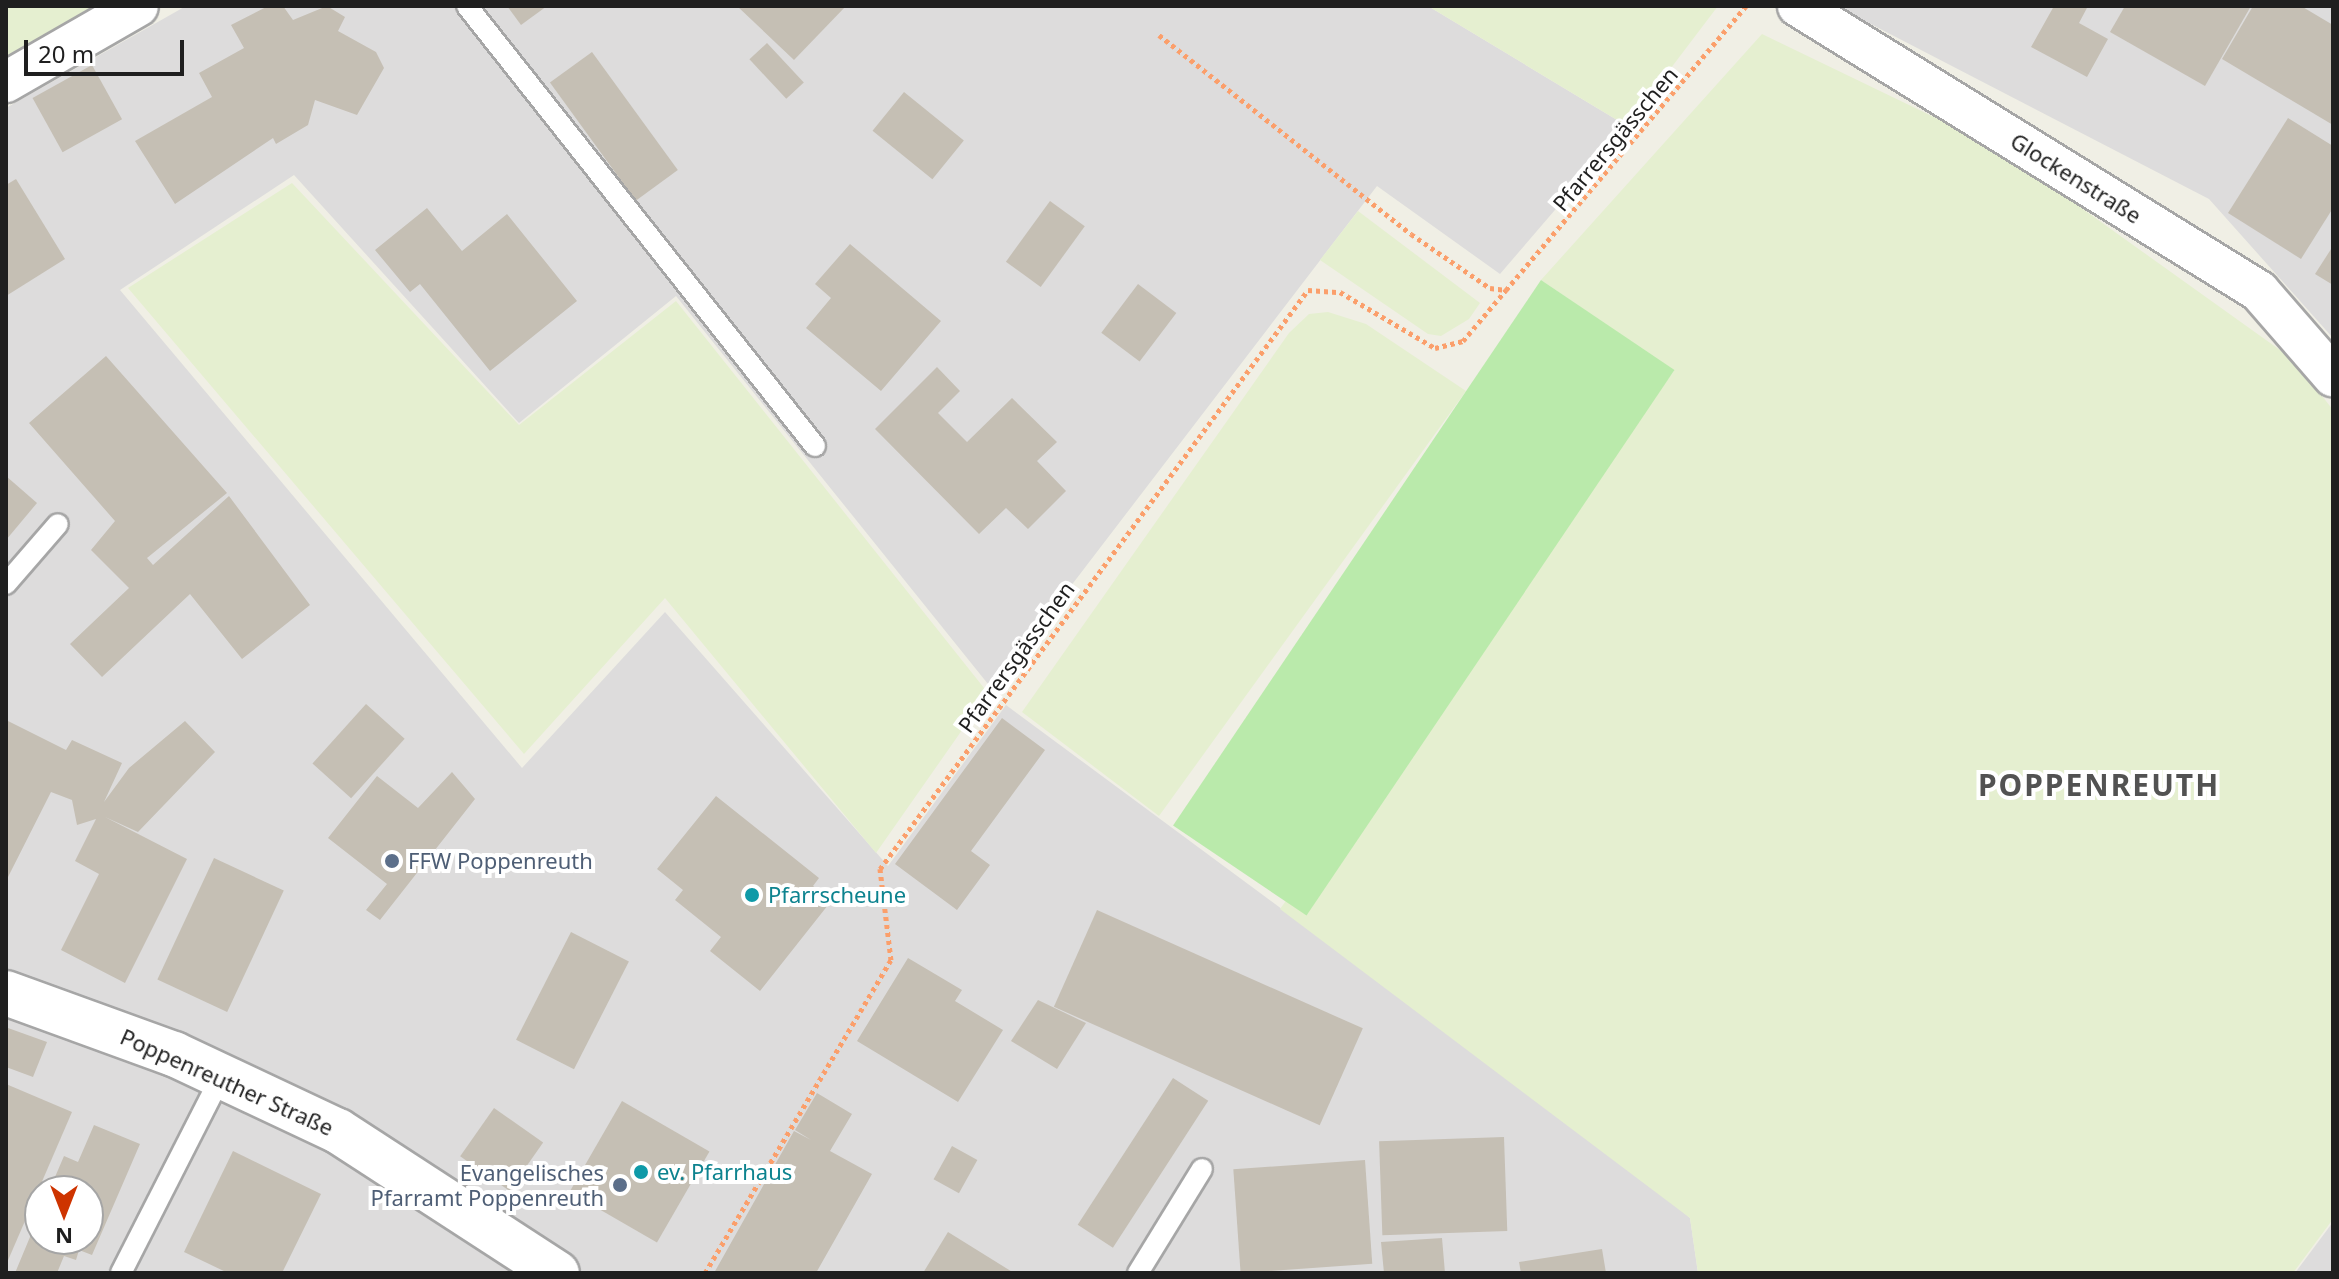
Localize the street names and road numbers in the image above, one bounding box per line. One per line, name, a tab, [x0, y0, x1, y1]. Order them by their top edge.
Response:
street label: Pfarrersgässchen	[1547, 62, 1683, 216]
street label: Glockenstraße	[2006, 127, 2146, 229]
street label: Pfarrersgässchen	[952, 576, 1080, 738]
street label: Poppenreuther Straße	[116, 1023, 338, 1141]

